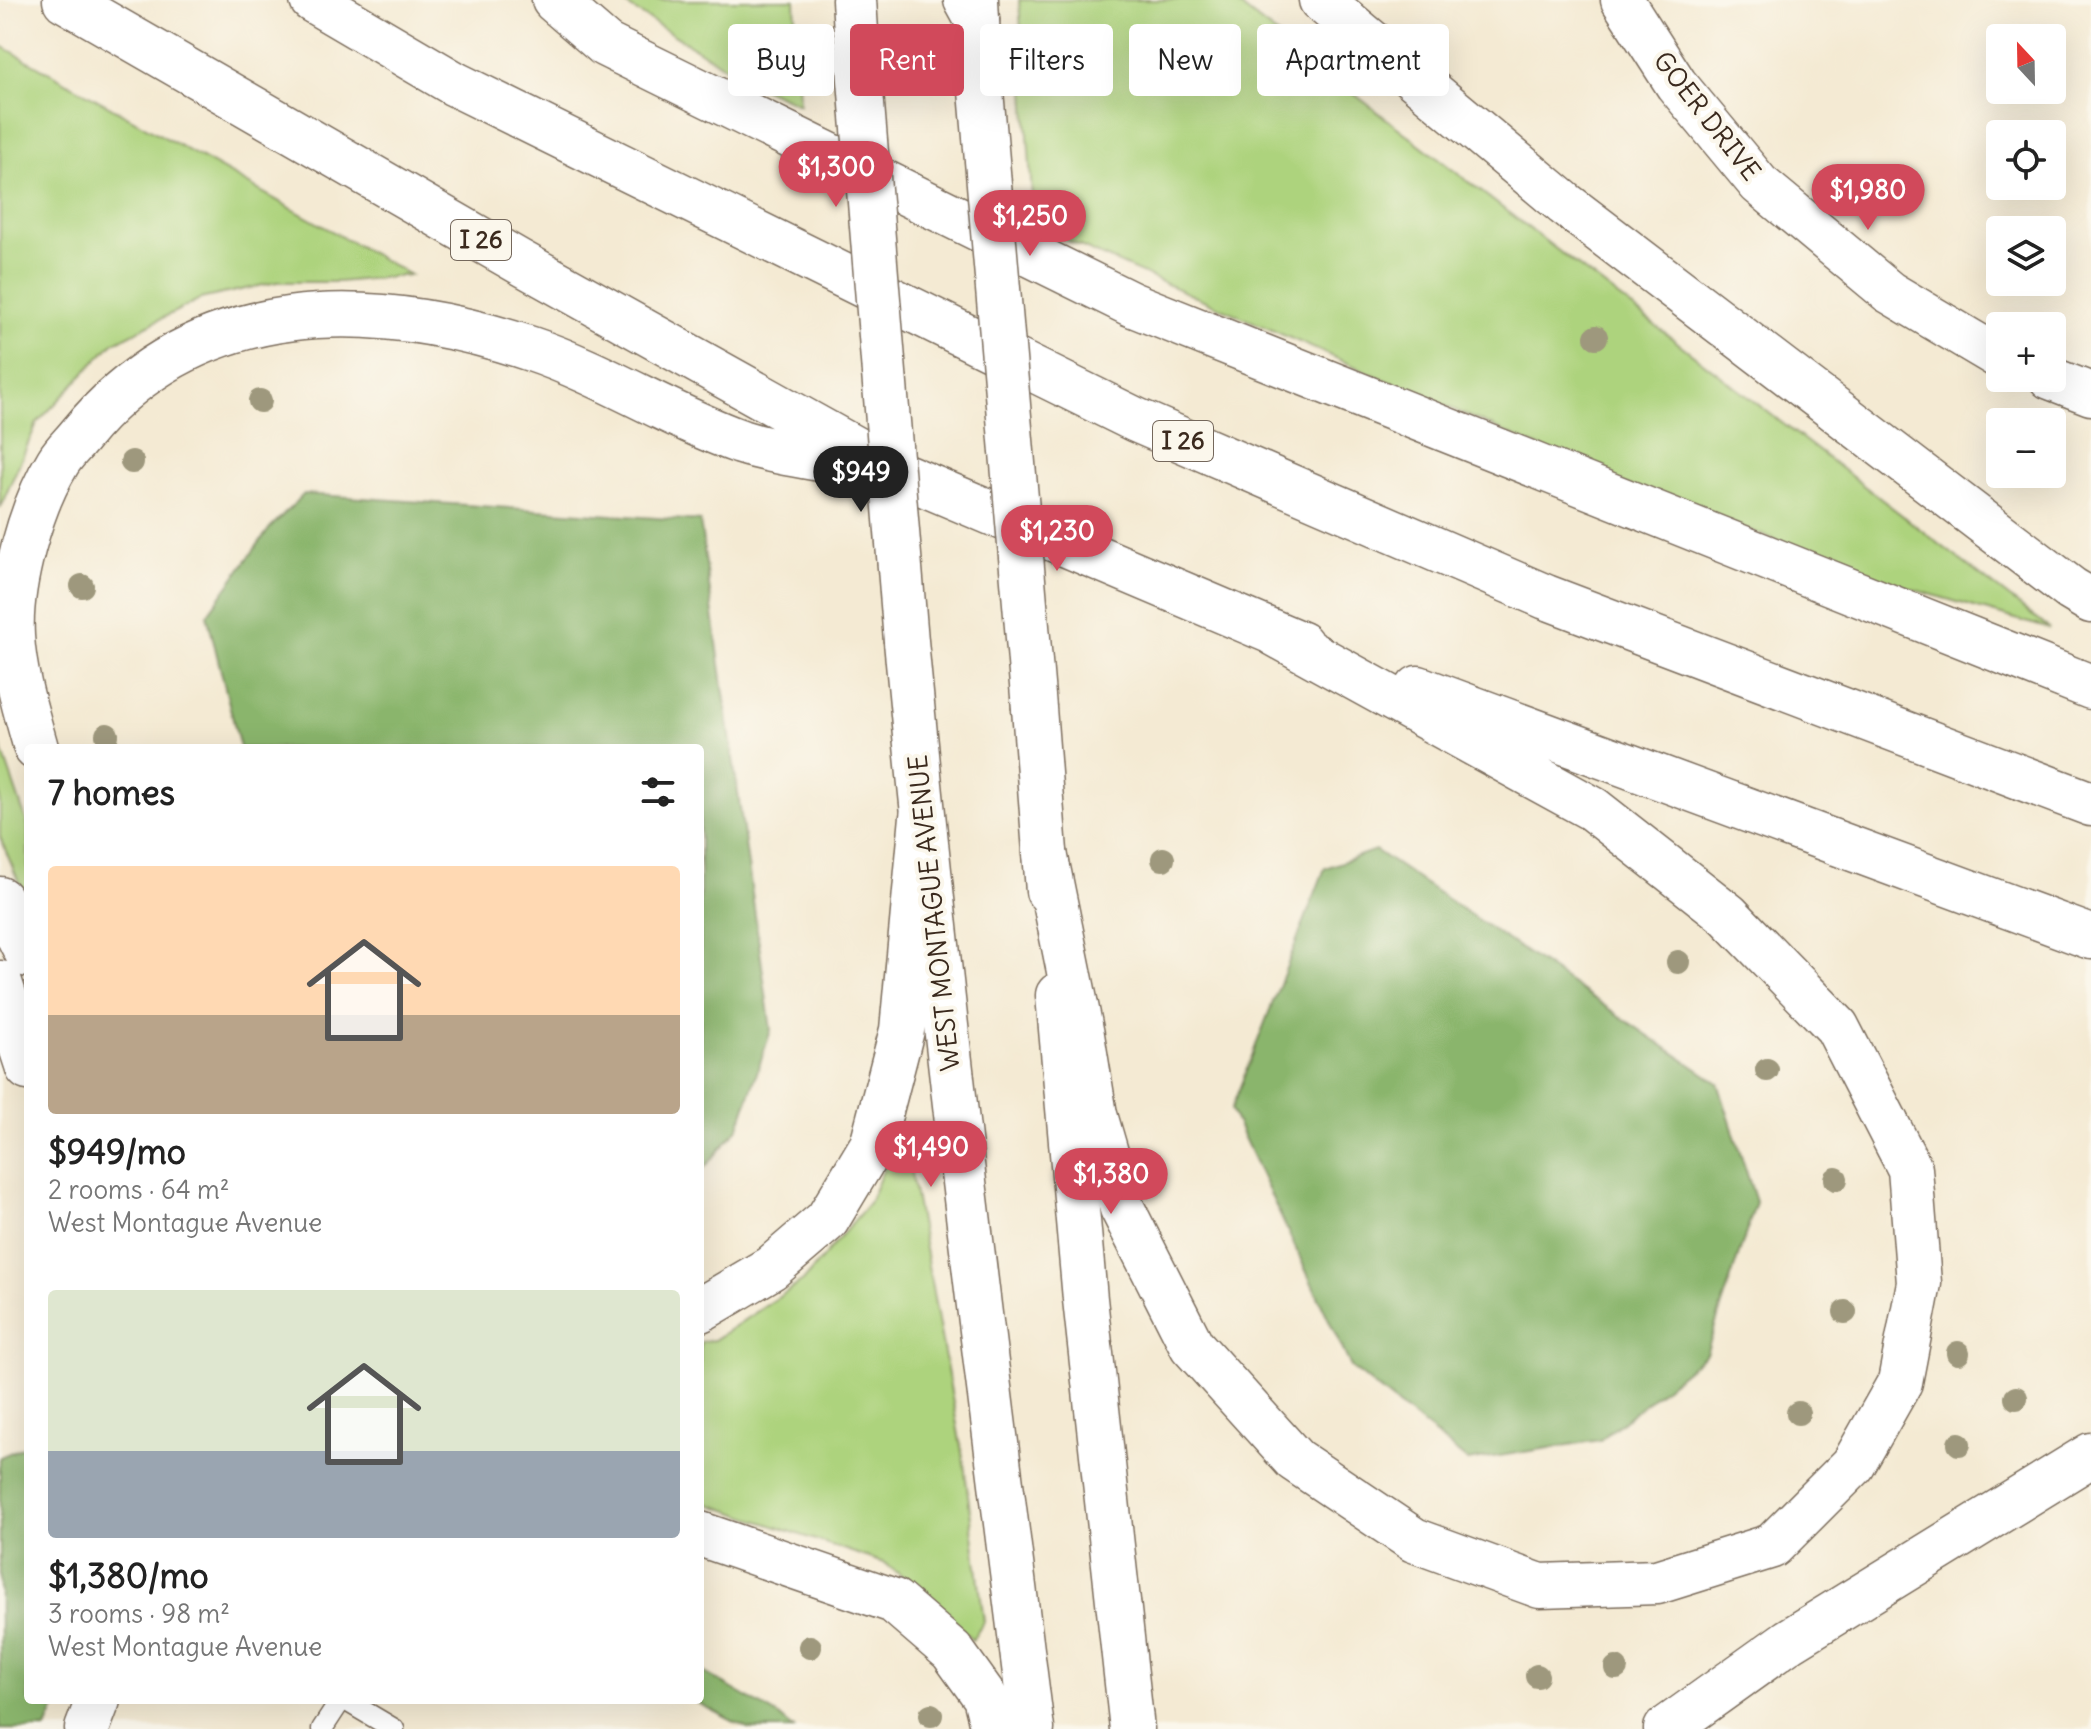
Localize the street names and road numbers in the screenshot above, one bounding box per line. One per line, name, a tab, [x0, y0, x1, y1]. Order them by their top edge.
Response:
street label: GOER DRIVE	[1647, 45, 1768, 187]
road number: I 26	[451, 220, 511, 260]
road number: I 26	[1153, 421, 1213, 461]
street label: WEST MONTAGUE AVENUE	[900, 753, 967, 1073]

